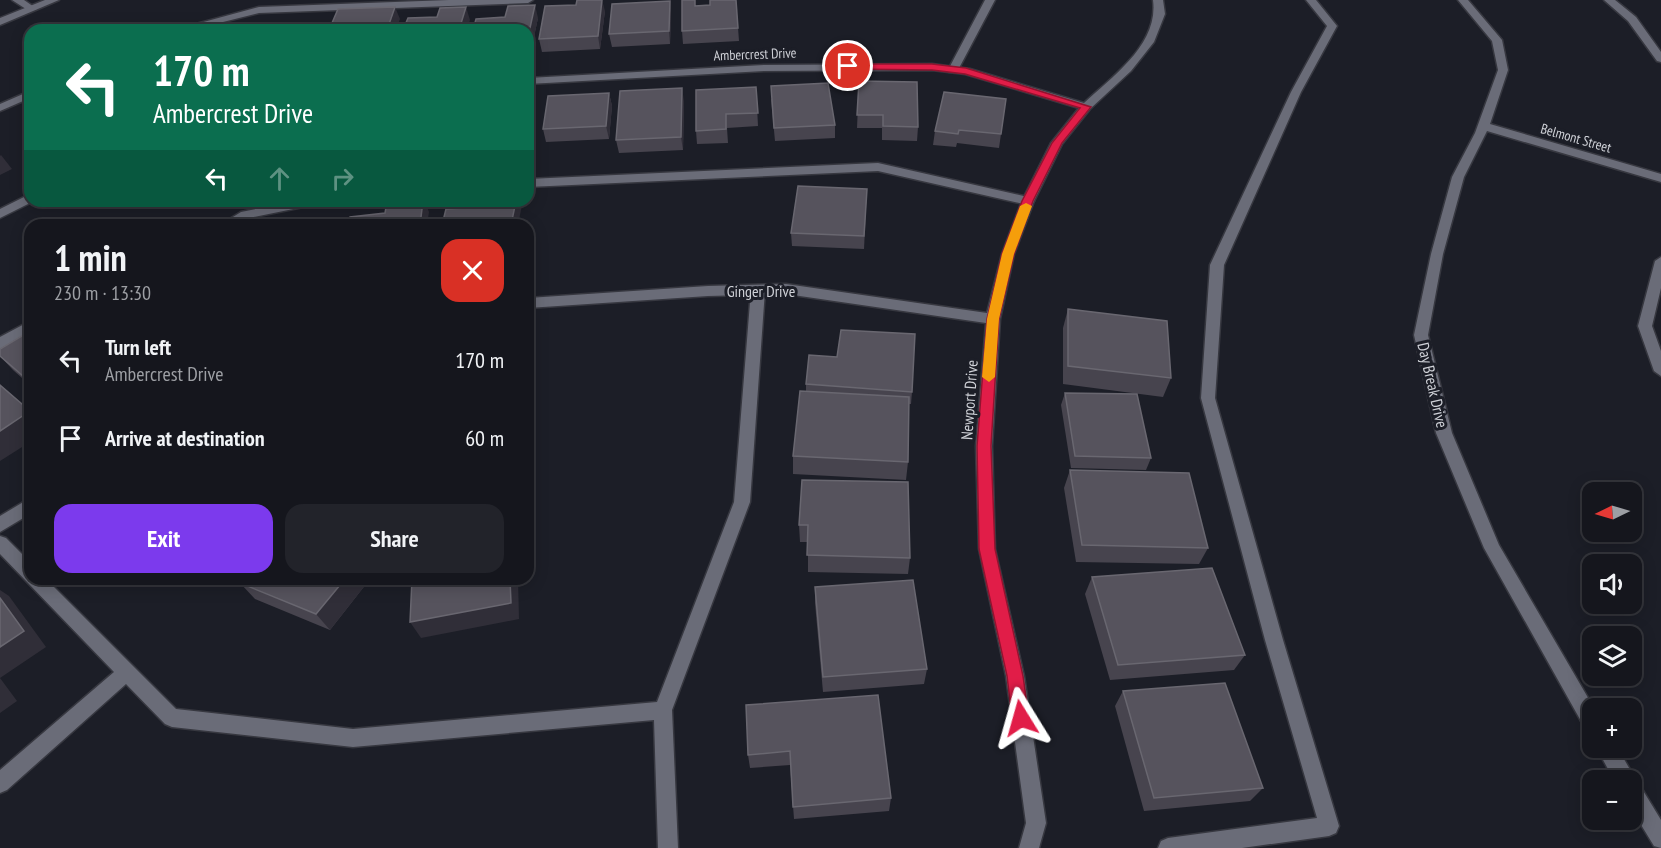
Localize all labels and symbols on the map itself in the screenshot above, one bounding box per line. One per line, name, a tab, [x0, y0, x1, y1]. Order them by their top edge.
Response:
pin	[822, 40, 873, 91]
street label: Ambercrest Drive	[713, 44, 797, 64]
street label: Belmont Street	[1539, 119, 1614, 157]
street label: Ginger Drive	[727, 281, 795, 301]
street label: Day Break Drive	[1413, 340, 1453, 430]
street label: Newport Drive	[956, 359, 982, 441]
north arrow	[1582, 482, 1642, 542]
position arrow	[989, 686, 1053, 750]

